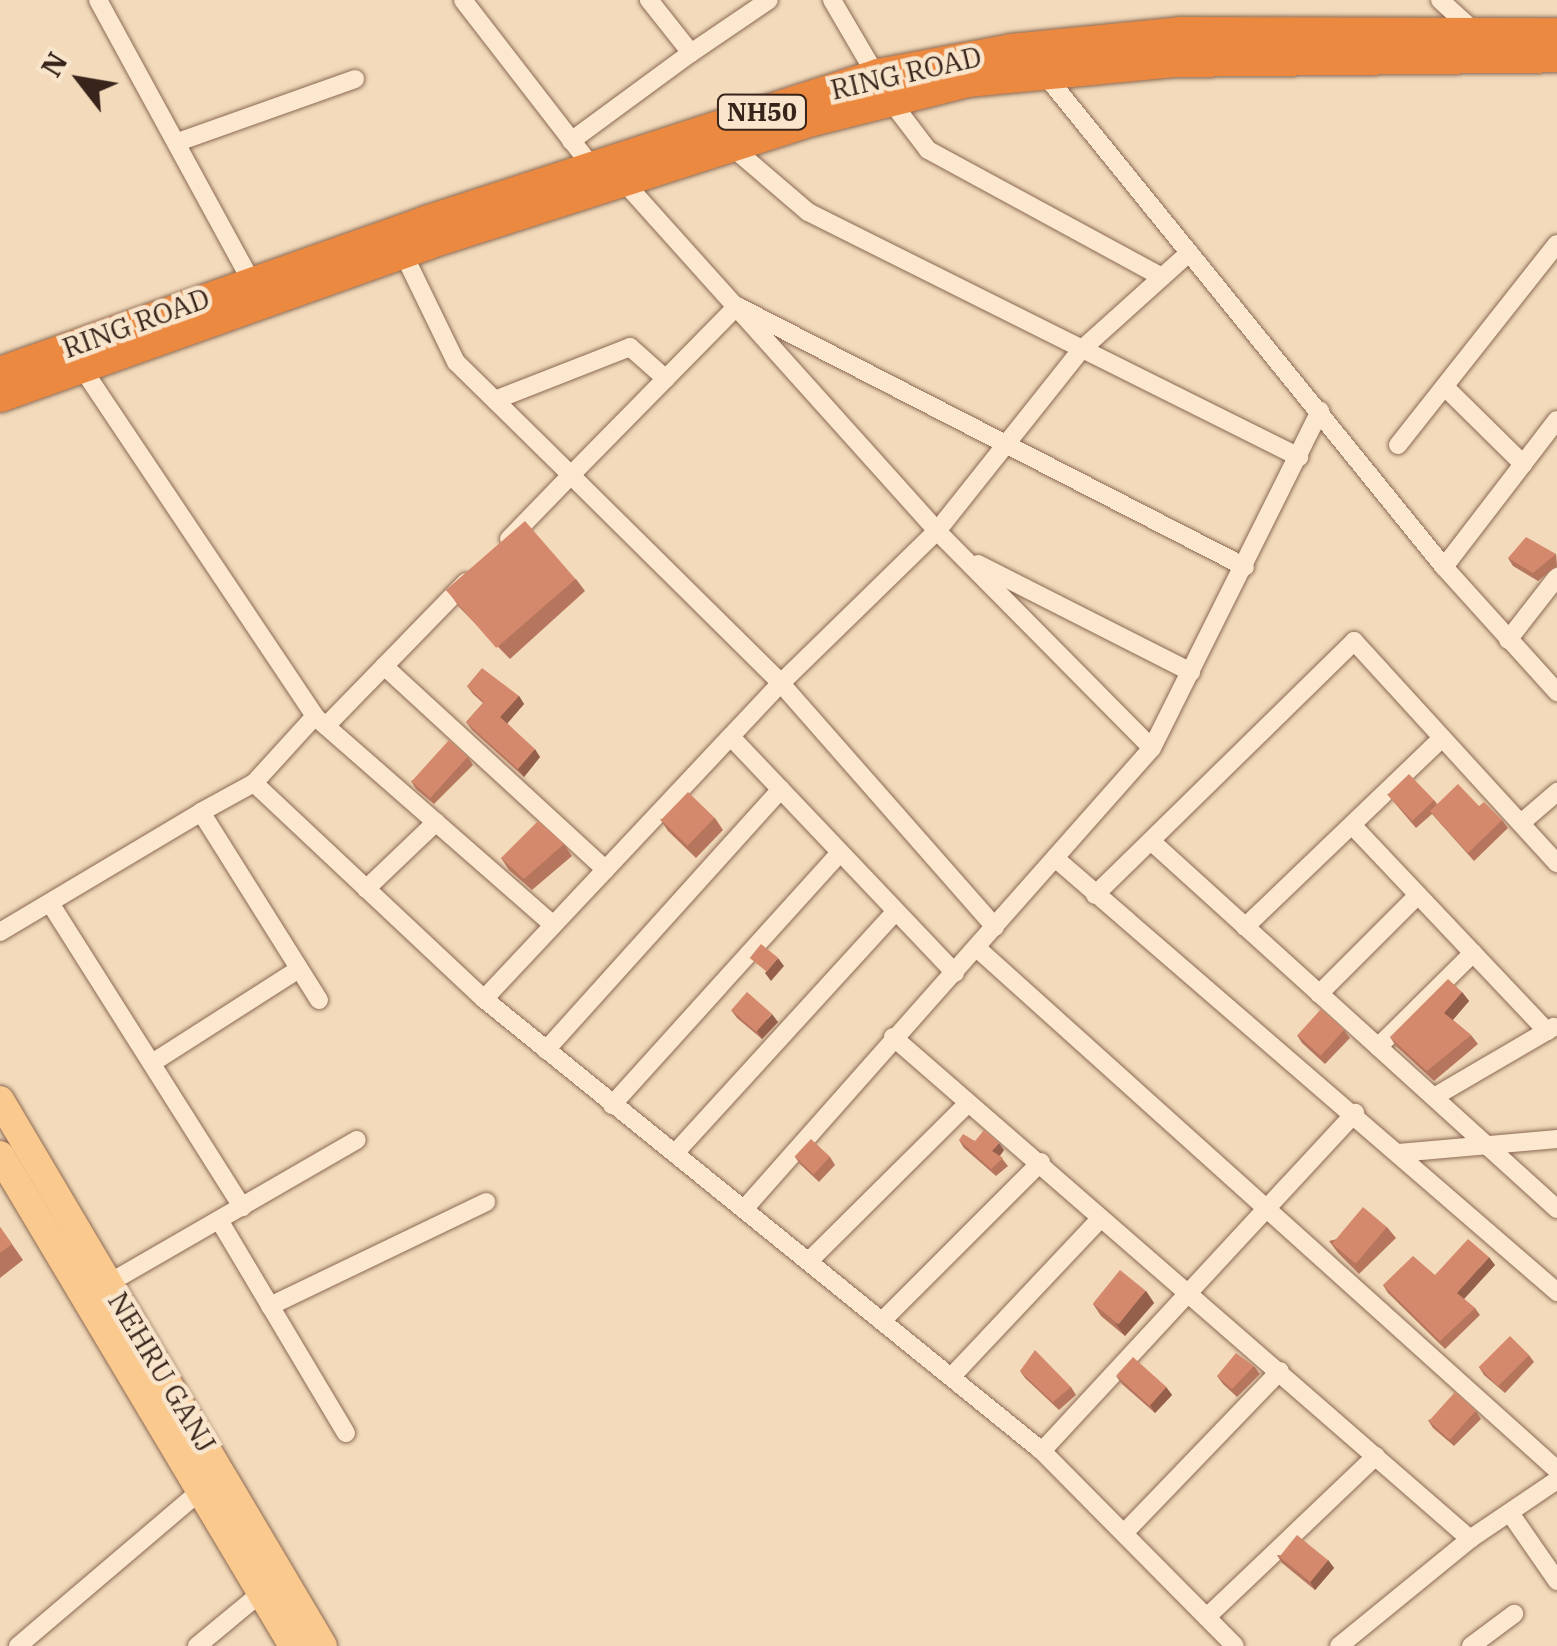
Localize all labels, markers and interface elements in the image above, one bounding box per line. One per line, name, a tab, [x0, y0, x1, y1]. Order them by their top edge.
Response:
north arrow	[30, 30, 130, 130]
street label: RING ROAD	[827, 39, 985, 107]
text: N	[32, 45, 75, 83]
road number: NH50	[714, 92, 810, 132]
street label: RING ROAD	[58, 281, 214, 365]
street label: NEHRU GANJ	[101, 1286, 223, 1458]

